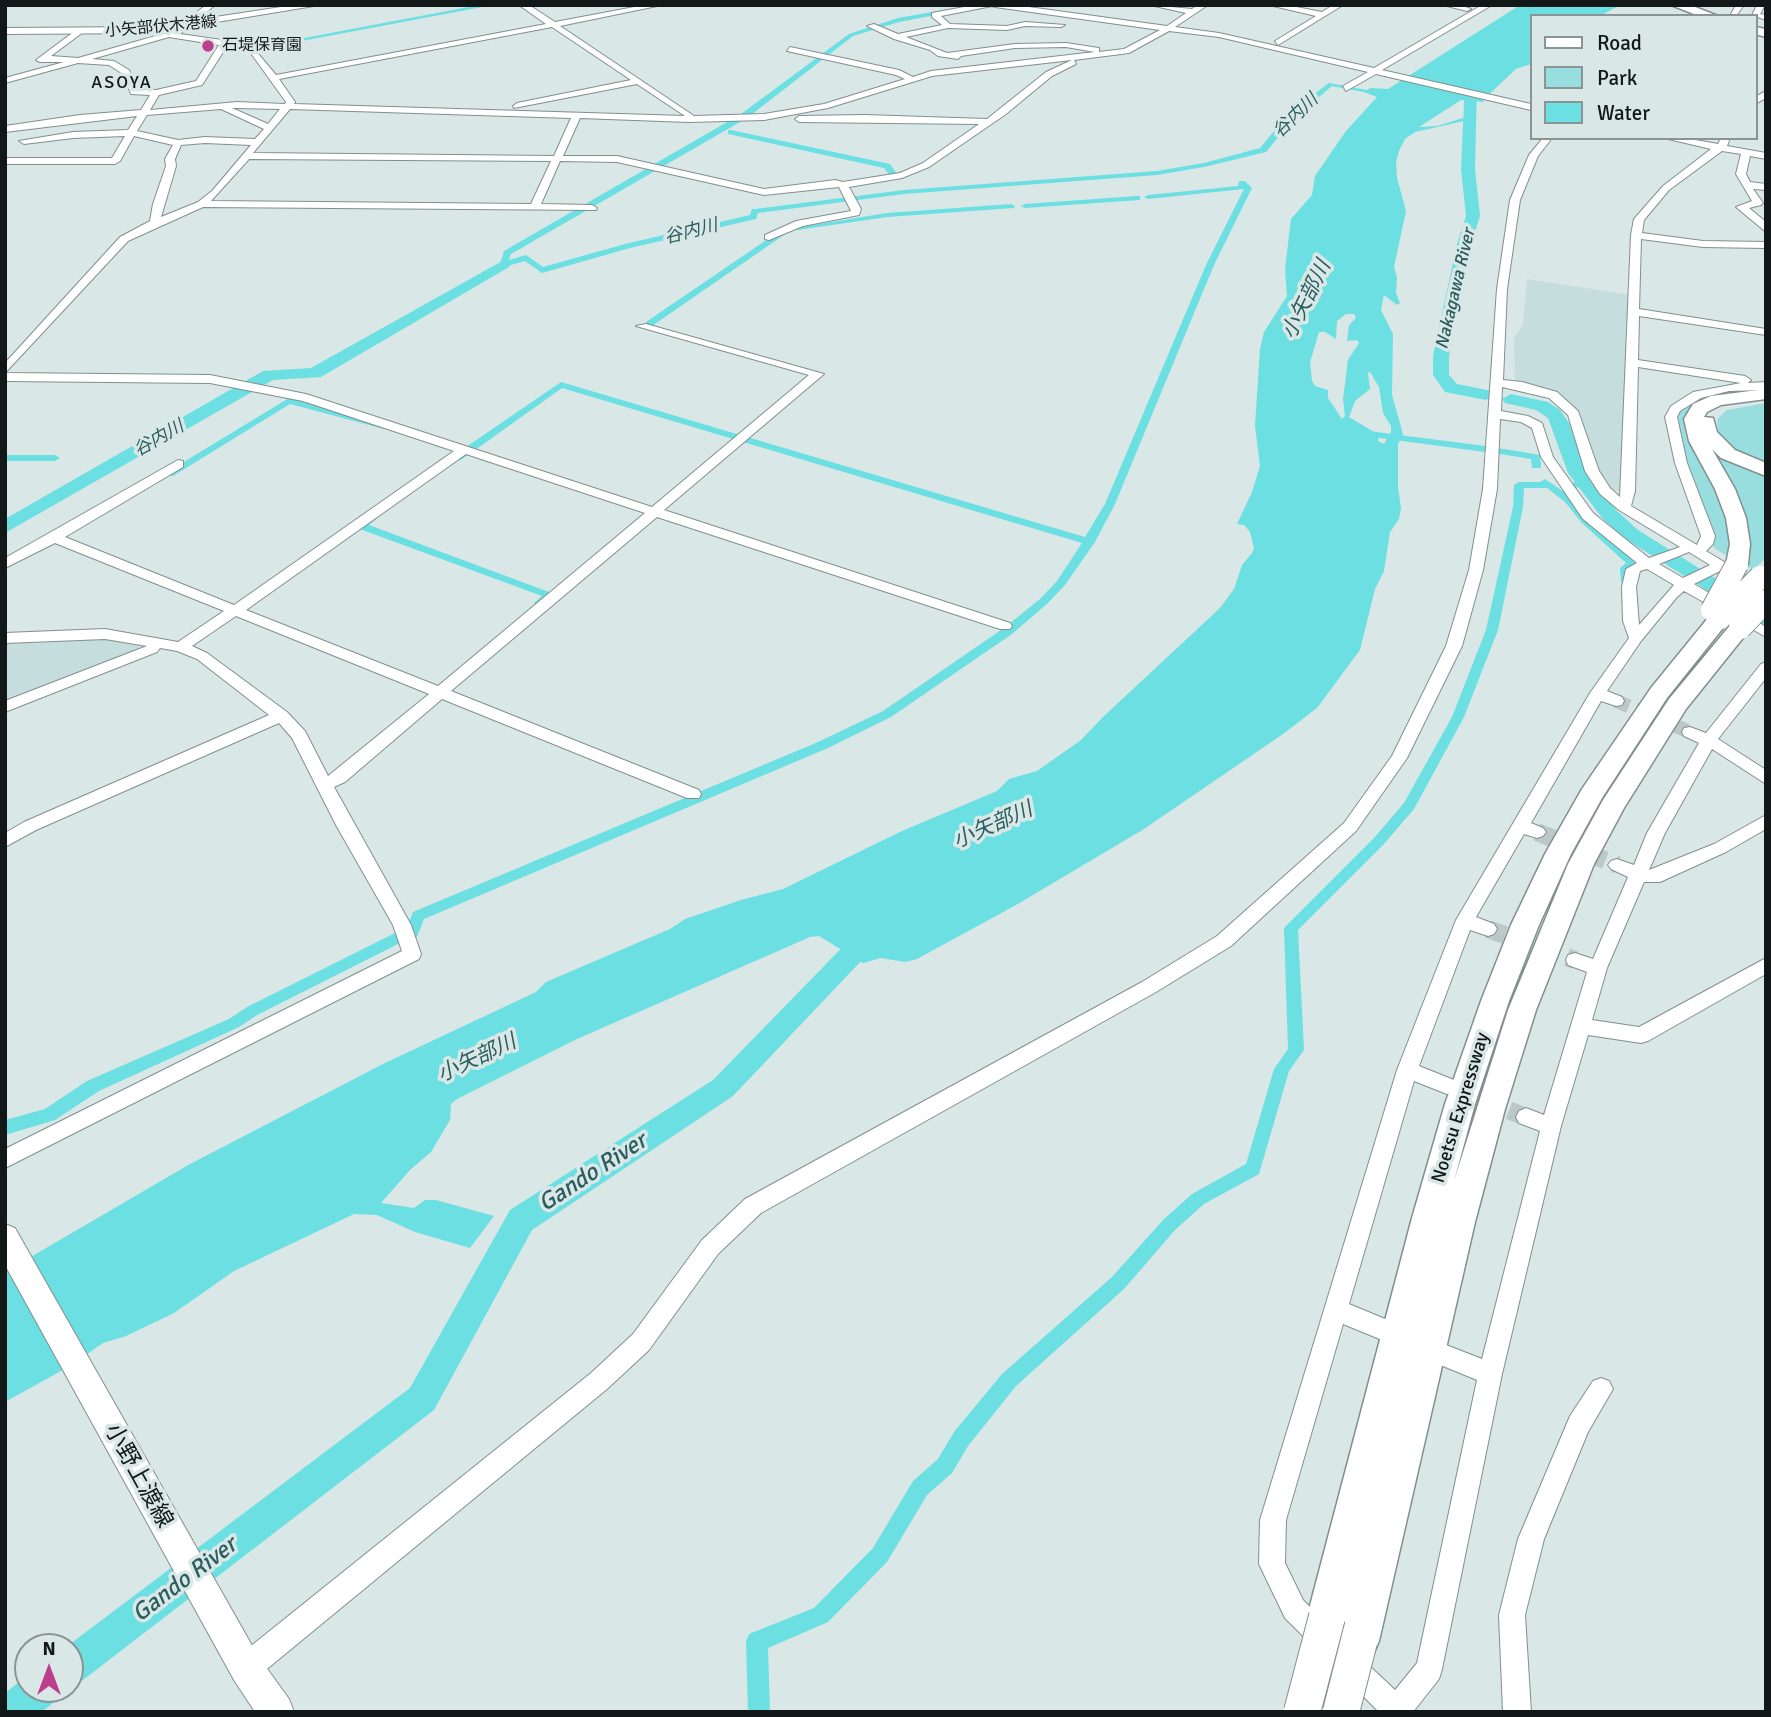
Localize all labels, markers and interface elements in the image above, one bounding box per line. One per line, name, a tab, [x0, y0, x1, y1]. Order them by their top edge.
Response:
street label: 小矢部伏木港線	[104, 13, 218, 41]
legend	[1530, 14, 1757, 140]
text: Road	[1597, 30, 1642, 56]
place label: 石堤保育園	[222, 36, 302, 56]
marker: 石堤保育園	[200, 38, 216, 54]
text: Park	[1597, 65, 1637, 91]
district label: ASOYA	[92, 72, 152, 94]
water label: 谷内川	[1269, 89, 1323, 143]
text: Water	[1597, 100, 1650, 126]
water label: 谷内川	[662, 215, 720, 249]
water label: Nakagawa River	[1432, 227, 1480, 351]
water label: 小矢部川	[1277, 257, 1337, 343]
water label: 谷内川	[130, 416, 188, 462]
water label: 小矢部川	[950, 797, 1036, 855]
water label: 小矢部川	[434, 1030, 520, 1088]
street label: Noetsu Expressway	[1427, 1030, 1495, 1186]
water label: Gando River	[533, 1127, 653, 1219]
street label: 小野上渡線	[98, 1419, 178, 1533]
water label: Gando River	[127, 1531, 243, 1629]
north arrow	[14, 1633, 84, 1703]
text: N	[42, 1637, 56, 1661]

